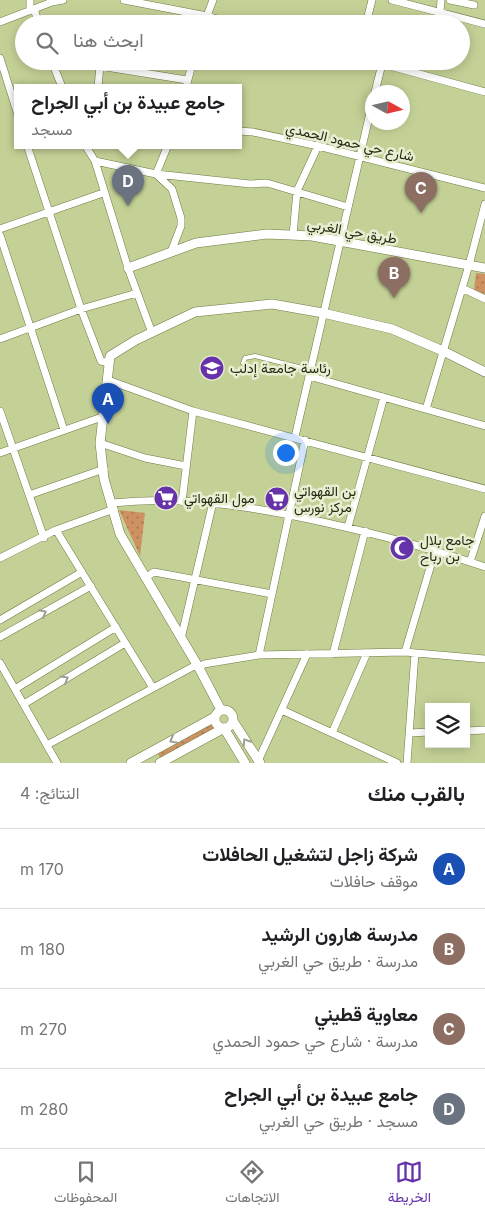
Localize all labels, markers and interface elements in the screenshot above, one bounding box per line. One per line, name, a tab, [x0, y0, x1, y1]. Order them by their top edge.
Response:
search box	[15, 15, 470, 70]
icon: search	[33, 29, 61, 57]
text: ابحث هنا	[73, 29, 144, 52]
popup	[14, 84, 242, 149]
north arrow	[365, 85, 410, 130]
text: جامع عبيدة بن أبي الجراح	[31, 91, 225, 114]
text: مسجد	[31, 119, 73, 139]
street label: شارع حي حمود الحمدي	[284, 119, 416, 168]
pin: D	[112, 165, 144, 206]
pin: C	[405, 172, 437, 213]
street label: طريق حي الغربي	[305, 214, 398, 251]
pin: B	[378, 257, 410, 298]
school or university icon: رئاسة جامعة إدلب	[199, 355, 225, 381]
place label: رئاسة جامعة إدلب	[230, 359, 331, 378]
pin: A	[92, 383, 124, 424]
your location	[273, 440, 299, 466]
place label: بن القهواتي مركز نورس	[294, 482, 356, 516]
supermarket icon: مول القهواتي	[153, 485, 179, 511]
supermarket icon: بن القهواتي مركز نورس	[264, 486, 290, 512]
place label: مول القهواتي	[184, 489, 255, 510]
place label: جامع بلال بن رباح	[420, 531, 474, 567]
mosque icon: جامع بلال بن رباح	[389, 535, 415, 561]
one-way arrow	[37, 610, 46, 620]
one-way arrow	[60, 676, 69, 686]
map controls	[425, 703, 470, 748]
button: layers	[425, 703, 470, 748]
one-way arrow	[169, 734, 178, 744]
one-way arrow	[243, 738, 253, 747]
text: بالقرب منك	[368, 781, 465, 806]
text: النتائج: 4	[20, 783, 79, 803]
text: شركة زاجل لتشغيل الحافلات	[202, 843, 418, 866]
text: 170 m	[20, 859, 64, 879]
text: A	[443, 859, 455, 879]
text: موقف حافلات	[330, 871, 418, 891]
text: مدرسة هارون الرشيد	[261, 923, 418, 946]
text: 180 m	[20, 939, 65, 959]
text: B	[444, 939, 454, 959]
text: مدرسة · طريق حي الغربي	[258, 951, 418, 971]
text: معاوية قطيني	[315, 1003, 418, 1026]
text: 270 m	[20, 1019, 67, 1039]
text: C	[443, 1019, 455, 1039]
text: مدرسة · شارع حي حمود الحمدي	[213, 1031, 418, 1051]
text: جامع عبيدة بن أبي الجراح	[224, 1083, 418, 1106]
text: 280 m	[20, 1099, 68, 1119]
text: D	[443, 1099, 455, 1119]
text: مسجد · طريق حي الغربي	[259, 1111, 418, 1131]
tab: المحفوظات	[54, 1158, 117, 1210]
tab: الاتجاهات	[225, 1158, 280, 1210]
tab: الخريطة	[388, 1158, 431, 1210]

